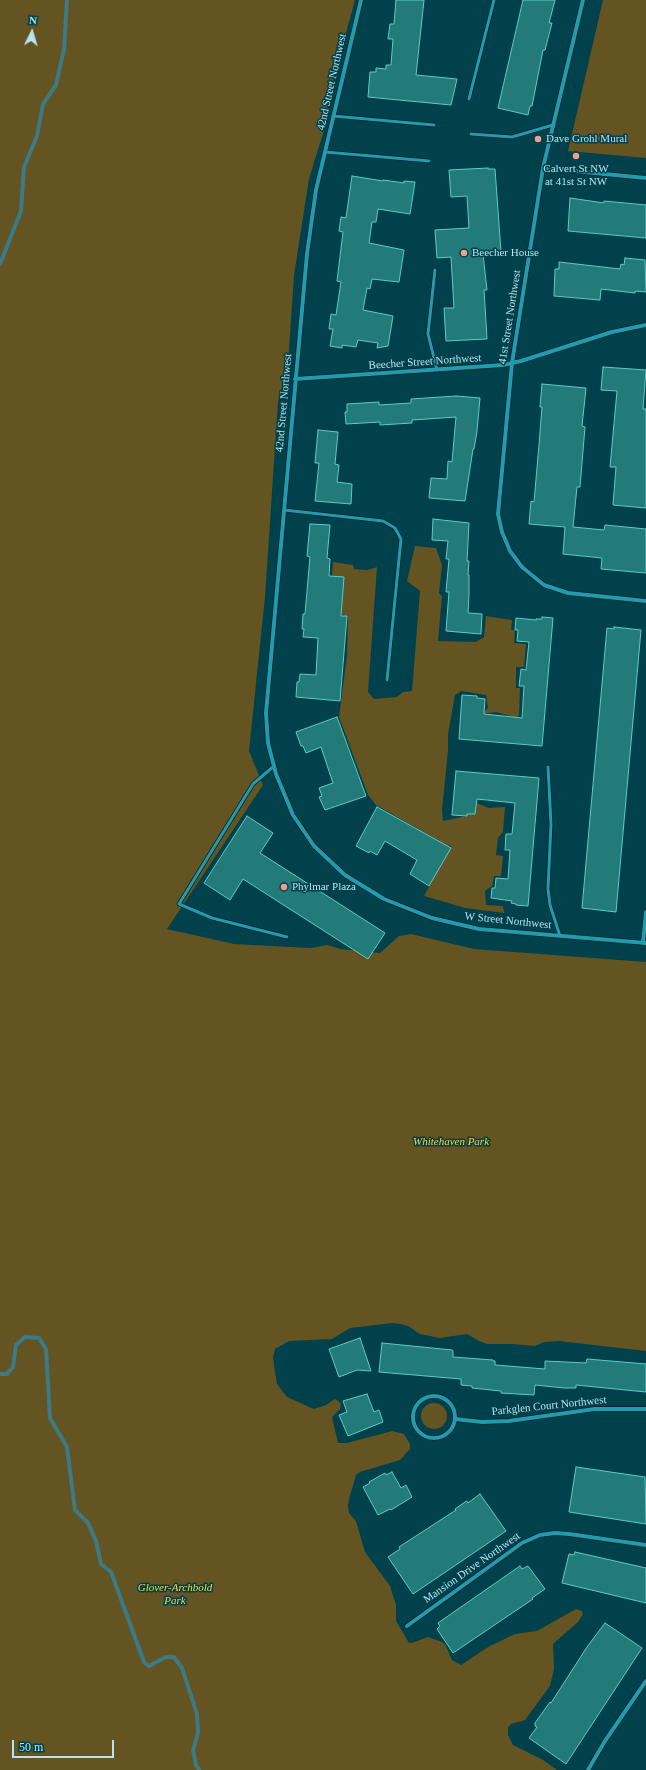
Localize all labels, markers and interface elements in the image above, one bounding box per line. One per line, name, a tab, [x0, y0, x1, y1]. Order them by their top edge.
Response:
north arrow	[12, 12, 52, 52]
text: N	[29, 14, 38, 26]
street label: 42nd Street Northwest	[314, 32, 350, 132]
place label: Dave Grohl Mural	[546, 132, 627, 146]
marker: Dave Grohl Mural	[533, 134, 543, 144]
marker: Calvert St NW at 41st St NW	[571, 151, 581, 161]
place label: Calvert St NW at 41st St NW	[543, 162, 609, 188]
place label: Beecher House	[472, 246, 539, 260]
marker: Beecher House	[459, 248, 469, 258]
street label: 41st Street Northwest	[496, 269, 524, 365]
street label: Beecher Street Northwest	[368, 351, 482, 373]
street label: 42nd Street Northwest	[273, 353, 295, 453]
place label: Phylmar Plaza	[292, 880, 356, 894]
marker: Phylmar Plaza	[279, 882, 289, 892]
street label: W Street Northwest	[464, 910, 552, 932]
park label: Whitehaven Park	[413, 1135, 489, 1149]
street label: Parkglen Court Northwest	[491, 1393, 607, 1419]
street label: Mansion Drive Northwest	[421, 1530, 523, 1606]
park label: Glover-Archbold Park	[138, 1581, 212, 1607]
scale bar	[14, 1732, 116, 1758]
text: 50 m	[19, 1740, 43, 1754]

